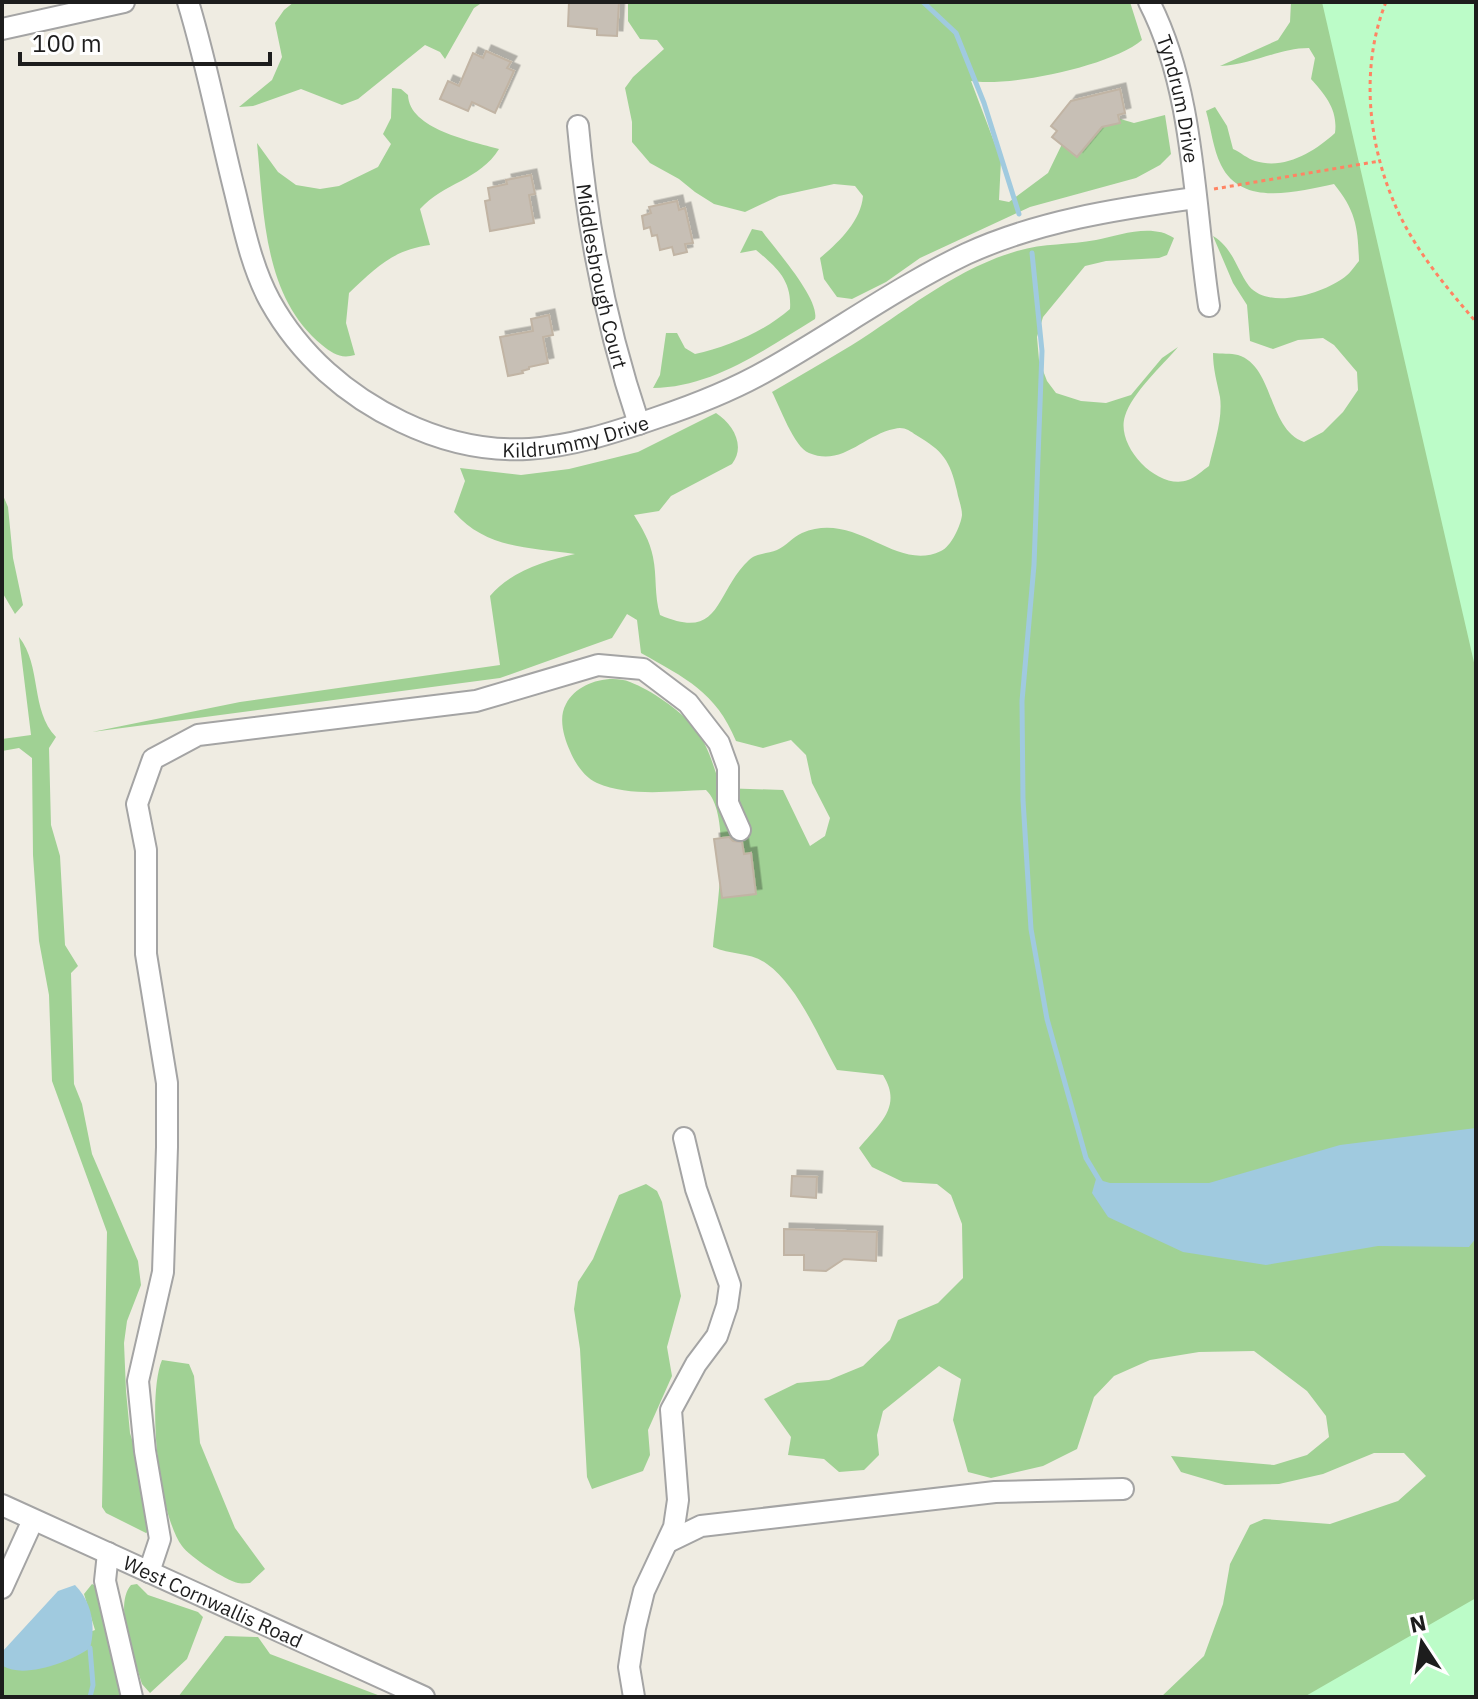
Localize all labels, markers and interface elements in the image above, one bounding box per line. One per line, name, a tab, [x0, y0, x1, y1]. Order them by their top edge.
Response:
scale bar	[20, 16, 270, 66]
text: 100 m	[32, 27, 102, 59]
street label: Tyndrum Drive	[1151, 31, 1206, 165]
street label: Middlesbrough Court	[571, 182, 635, 371]
street label: Kildrummy Drive	[502, 408, 652, 463]
street label: West Cornwallis Road	[119, 1549, 307, 1654]
north arrow	[1382, 1603, 1462, 1683]
text: N	[1407, 1607, 1429, 1639]

